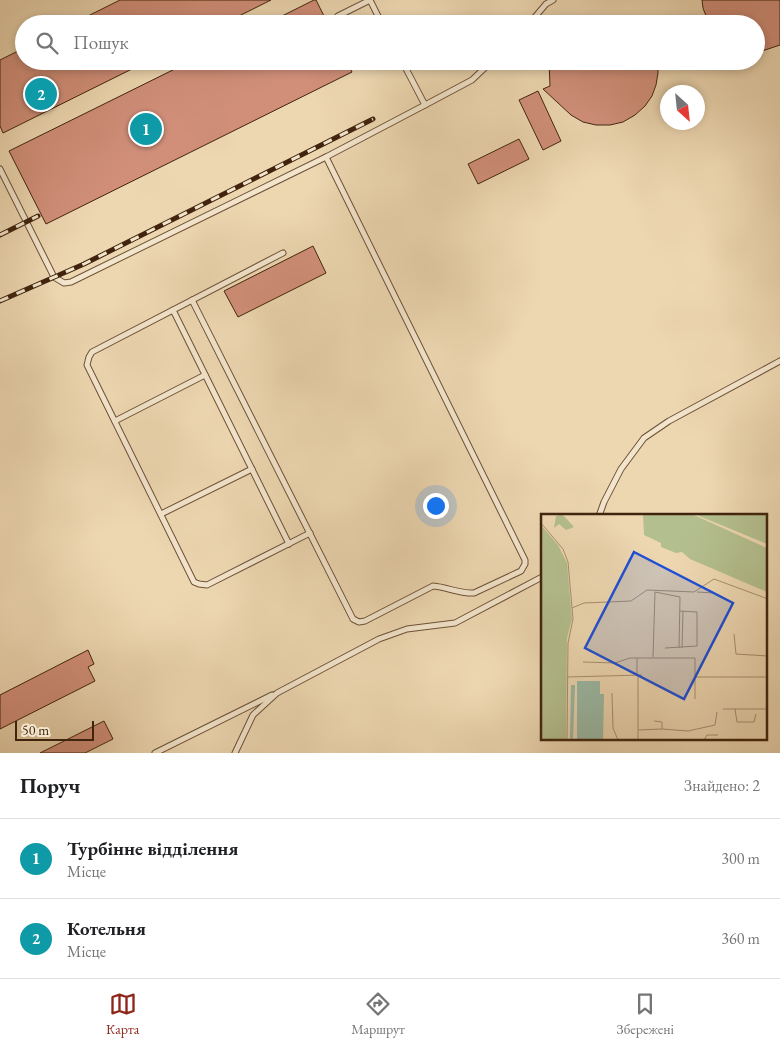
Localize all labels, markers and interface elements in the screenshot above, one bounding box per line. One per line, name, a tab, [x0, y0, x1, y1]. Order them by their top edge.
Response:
search box	[15, 15, 765, 70]
icon: search	[33, 29, 61, 57]
text: Пошук	[73, 30, 129, 55]
pin: 2	[25, 75, 57, 113]
north arrow	[660, 85, 705, 130]
pin: 1	[130, 110, 162, 148]
your location	[423, 493, 449, 519]
inset map	[541, 514, 768, 740]
scale bar	[15, 718, 94, 741]
text: 50 m	[22, 721, 49, 739]
text: Поруч	[20, 772, 80, 799]
text: Знайдено: 2	[684, 775, 760, 796]
text: Турбінне відділення	[67, 836, 238, 861]
text: 1	[32, 848, 40, 869]
text: 300 m	[721, 848, 760, 869]
text: Місце	[67, 861, 106, 882]
text: Котельня	[67, 916, 146, 941]
text: 2	[32, 928, 40, 949]
text: 360 m	[721, 928, 760, 949]
text: Місце	[67, 941, 106, 962]
tab: Карта	[106, 990, 139, 1038]
tab: Маршрут	[351, 990, 405, 1038]
tab: Збережені	[617, 990, 674, 1038]

